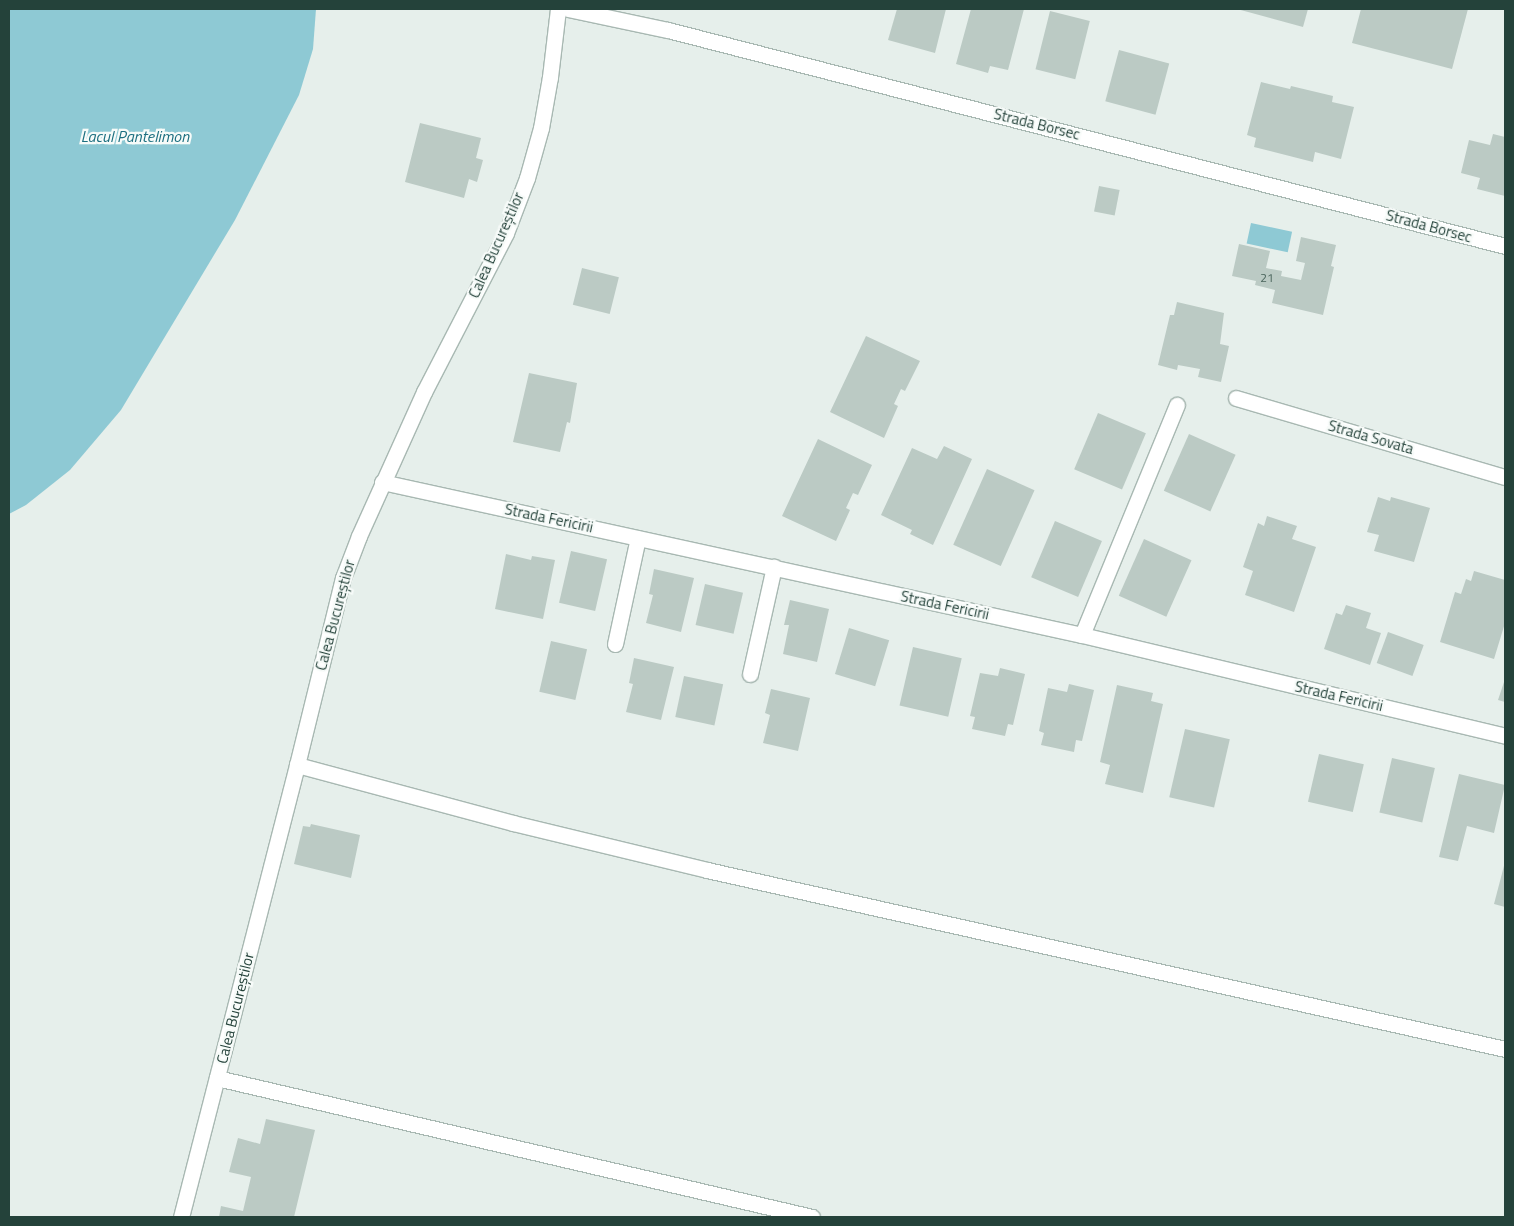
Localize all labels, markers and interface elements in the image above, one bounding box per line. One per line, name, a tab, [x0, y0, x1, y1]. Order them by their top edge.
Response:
street label: Strada Borsec	[992, 105, 1082, 143]
water label: Lacul Pantelimon	[81, 126, 189, 146]
street label: Calea Bucureștilor	[465, 189, 527, 301]
street label: Strada Borsec	[1384, 206, 1474, 246]
house number: 21	[1260, 271, 1274, 285]
street label: Strada Sovata	[1326, 416, 1416, 458]
street label: Strada Fericirii	[503, 500, 595, 536]
street label: Calea Bucureștilor	[312, 558, 358, 672]
street label: Strada Fericirii	[899, 587, 991, 623]
street label: Strada Fericirii	[1293, 677, 1385, 715]
street label: Calea Bucureștilor	[212, 951, 258, 1065]

